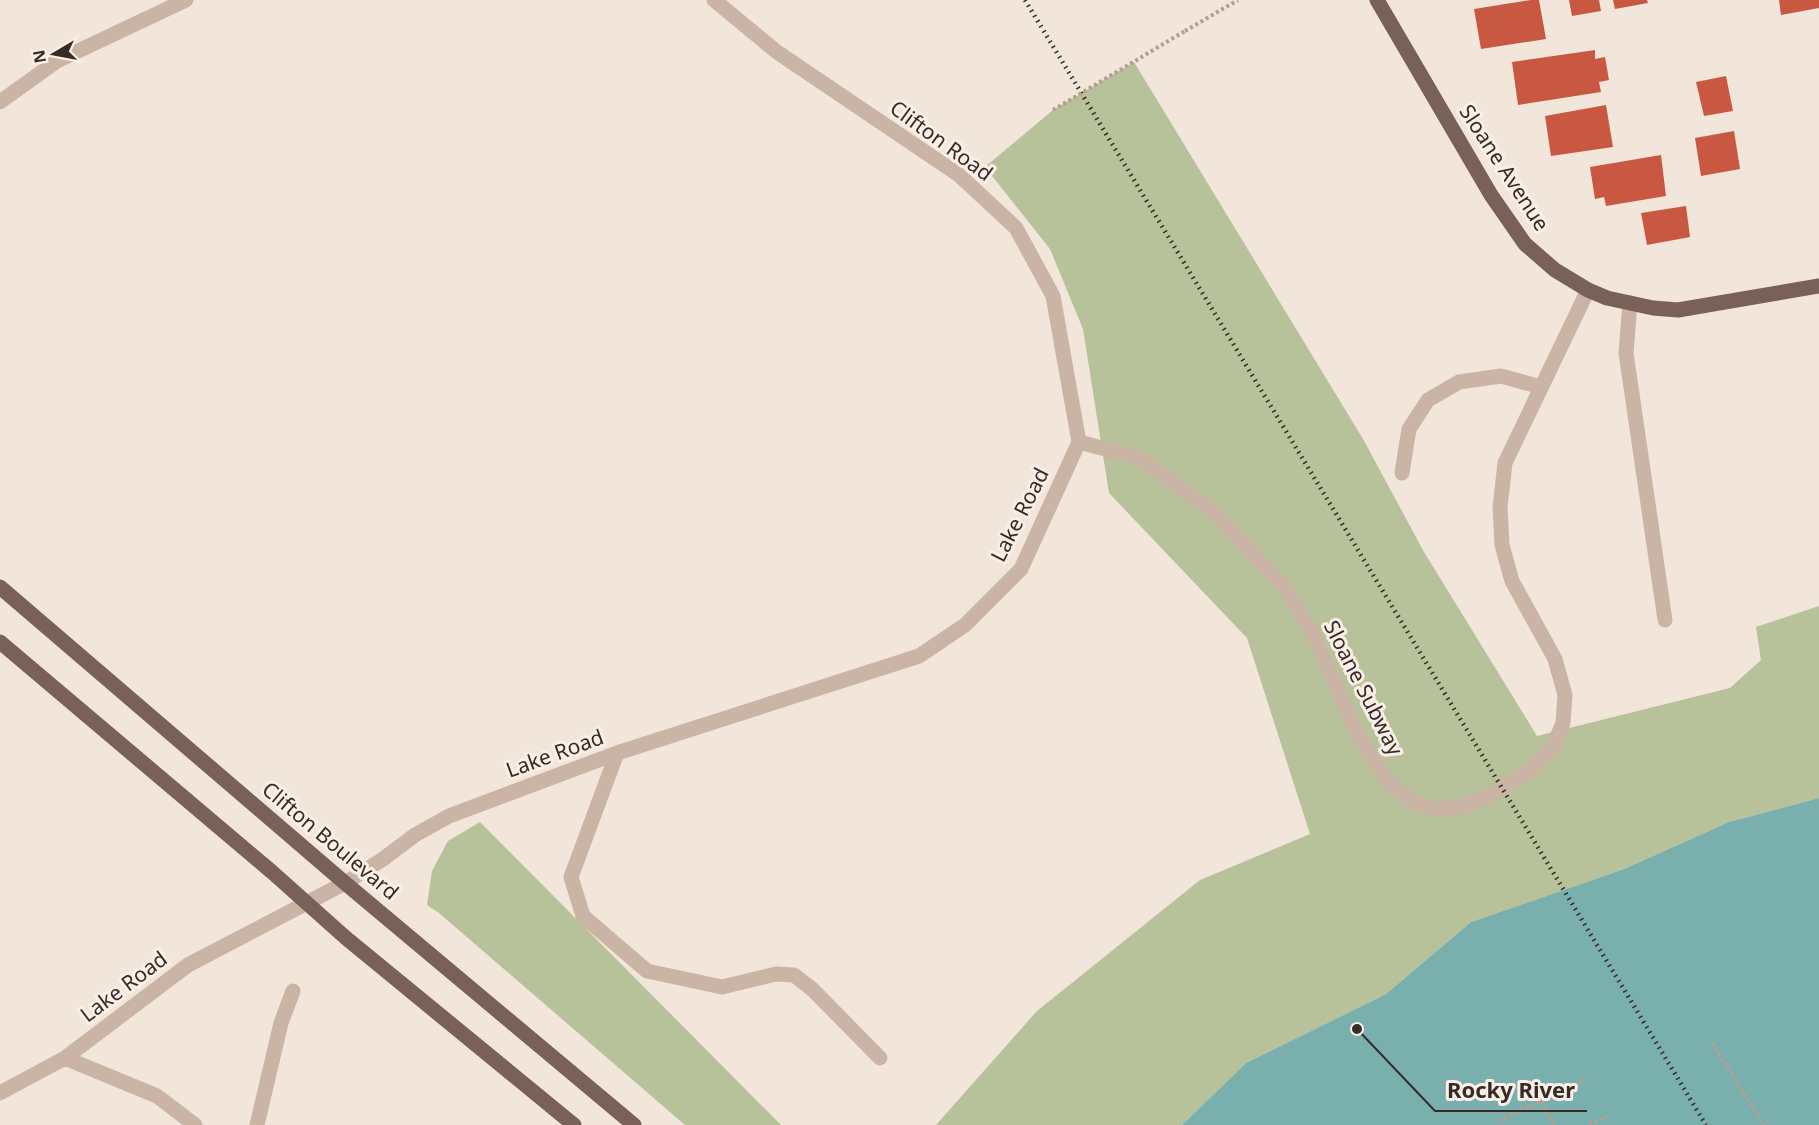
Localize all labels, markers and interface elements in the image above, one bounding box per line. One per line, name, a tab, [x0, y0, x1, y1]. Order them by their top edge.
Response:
north arrow	[24, 24, 84, 84]
text: N	[27, 48, 51, 65]
street label: Clifton Road	[885, 93, 999, 187]
street label: Sloane Avenue	[1453, 99, 1556, 236]
street label: Lake Road	[984, 463, 1055, 566]
street label: Sloane Subway	[1318, 615, 1410, 760]
street label: Lake Road	[502, 723, 607, 784]
street label: Clifton Boulevard	[257, 775, 405, 906]
street label: Lake Road	[74, 944, 172, 1028]
callout: Rocky River	[1435, 1071, 1587, 1111]
text: Rocky River	[1447, 1074, 1575, 1104]

